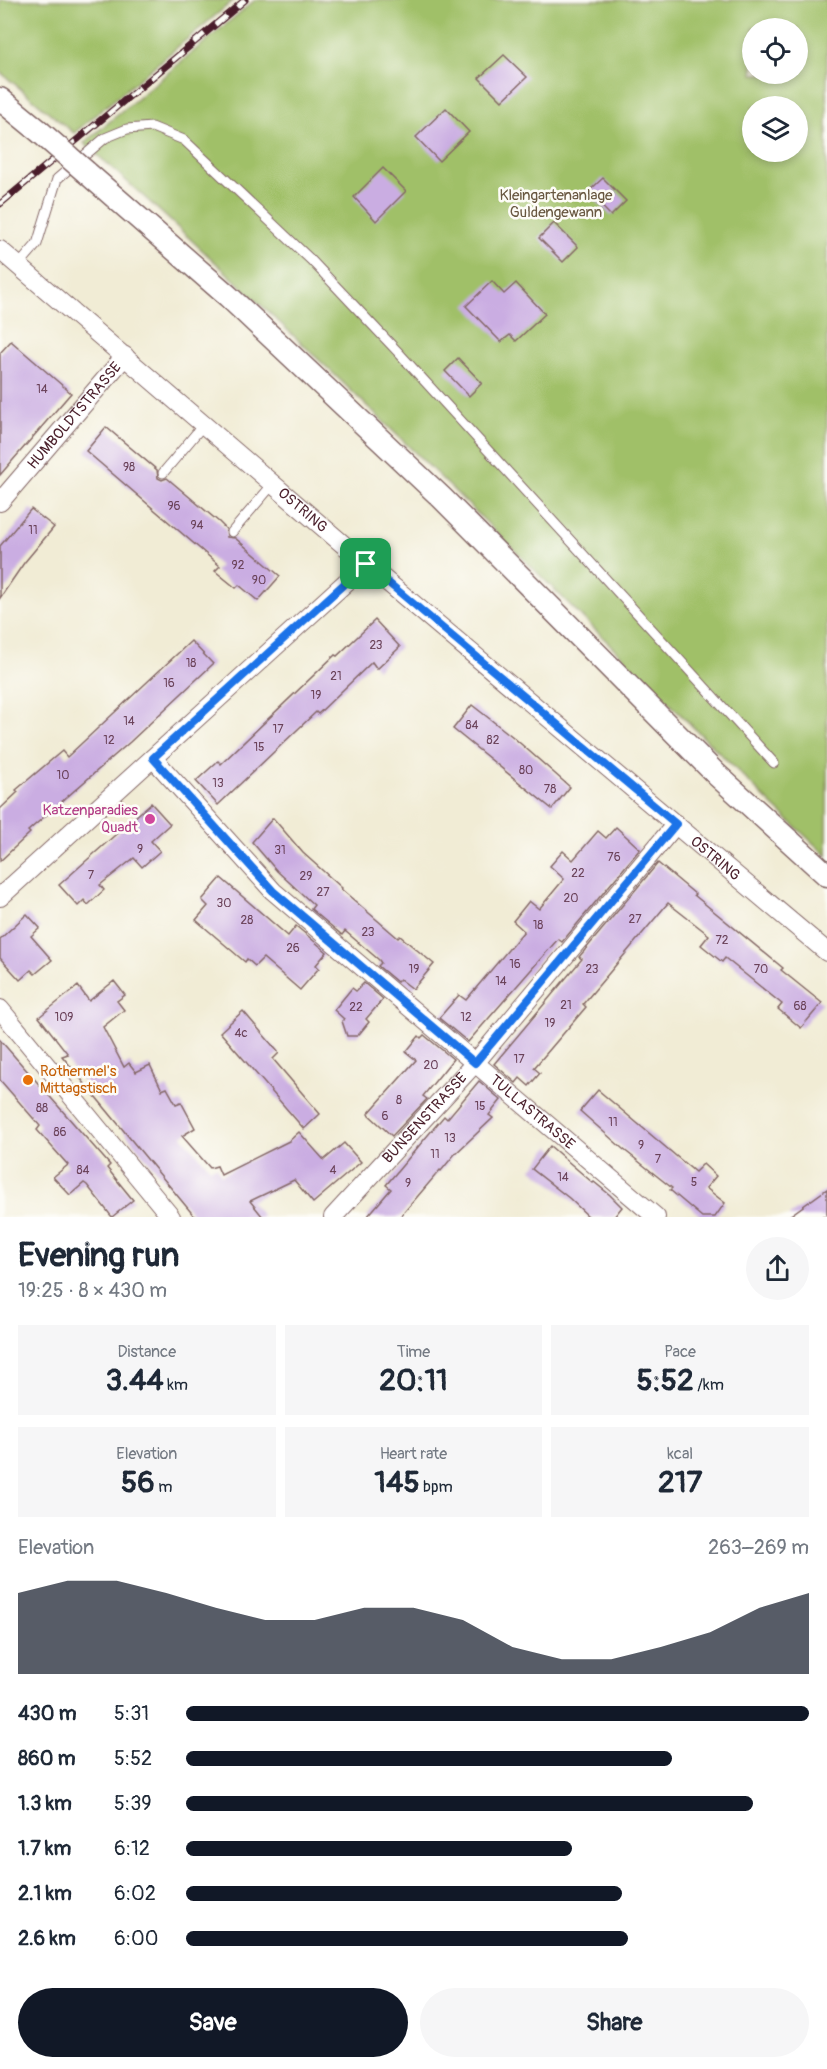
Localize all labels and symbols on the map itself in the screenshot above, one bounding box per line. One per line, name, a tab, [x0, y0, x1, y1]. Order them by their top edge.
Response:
park label: Kleingartenanlage Guldengewann	[499, 186, 613, 222]
street label: HUMBOLDTSTRASSE	[23, 358, 126, 473]
house number: 14	[36, 382, 48, 397]
house number: 98	[123, 460, 135, 475]
street label: OSTRING	[274, 484, 331, 537]
house number: 96	[167, 499, 181, 514]
house number: 94	[190, 518, 204, 533]
house number: 11	[28, 523, 38, 538]
pin	[340, 538, 391, 589]
house number: 92	[232, 558, 245, 573]
house number: 90	[252, 573, 266, 588]
house number: 23	[369, 638, 383, 653]
house number: 18	[186, 656, 196, 671]
house number: 21	[330, 669, 342, 684]
house number: 16	[163, 676, 175, 691]
house number: 19	[311, 688, 321, 703]
house number: 14	[123, 714, 135, 729]
house number: 84	[465, 718, 479, 733]
house number: 17	[272, 722, 284, 737]
house number: 12	[103, 733, 115, 748]
house number: 82	[487, 733, 500, 748]
house number: 15	[253, 740, 265, 755]
house number: 80	[519, 763, 533, 778]
house number: 10	[57, 768, 69, 783]
house number: 13	[212, 776, 224, 791]
house number: 78	[544, 782, 556, 797]
place label: Katzenparadies Quadt	[42, 801, 139, 837]
marker: Katzenparadies Quadt	[143, 812, 157, 826]
street label: OSTRING	[686, 832, 744, 885]
house number: 9	[137, 842, 143, 857]
house number: 31	[274, 843, 286, 858]
house number: 76	[607, 850, 621, 865]
house number: 22	[571, 866, 585, 881]
house number: 7	[88, 868, 95, 883]
house number: 29	[300, 869, 312, 884]
house number: 27	[316, 885, 330, 900]
house number: 20	[564, 891, 578, 906]
house number: 30	[217, 896, 231, 911]
house number: 27	[628, 912, 642, 927]
house number: 28	[241, 913, 253, 928]
house number: 18	[533, 918, 543, 933]
house number: 23	[361, 925, 375, 940]
house number: 72	[715, 933, 729, 948]
house number: 26	[286, 941, 300, 956]
house number: 16	[509, 957, 521, 972]
house number: 19	[409, 962, 419, 977]
house number: 23	[585, 962, 599, 977]
house number: 70	[754, 962, 768, 977]
house number: 14	[495, 974, 507, 989]
house number: 21	[560, 998, 572, 1013]
house number: 68	[793, 999, 807, 1014]
house number: 22	[349, 1000, 363, 1015]
house number: 109	[54, 1010, 74, 1025]
house number: 12	[460, 1010, 472, 1025]
house number: 19	[545, 1016, 555, 1031]
house number: 4c	[234, 1026, 248, 1041]
house number: 17	[513, 1052, 525, 1067]
house number: 20	[424, 1058, 438, 1073]
place label: Rothermel's Mittagstisch	[40, 1062, 117, 1098]
street label: BUNSENSTRASSE	[378, 1069, 471, 1167]
street label: TULLASTRASSE	[486, 1071, 579, 1154]
marker: Rothermel's Mittagstisch	[21, 1073, 35, 1087]
house number: 8	[396, 1093, 402, 1108]
house number: 15	[474, 1099, 486, 1114]
house number: 88	[36, 1101, 48, 1116]
house number: 6	[382, 1109, 389, 1124]
house number: 11	[608, 1115, 618, 1130]
house number: 86	[53, 1125, 67, 1140]
house number: 13	[444, 1131, 456, 1146]
house number: 9	[638, 1138, 644, 1153]
house number: 11	[430, 1147, 440, 1162]
house number: 7	[655, 1152, 662, 1167]
house number: 84	[76, 1163, 90, 1178]
house number: 4	[330, 1163, 337, 1178]
house number: 14	[557, 1170, 569, 1185]
house number: 5	[691, 1175, 697, 1190]
house number: 9	[405, 1176, 411, 1191]

